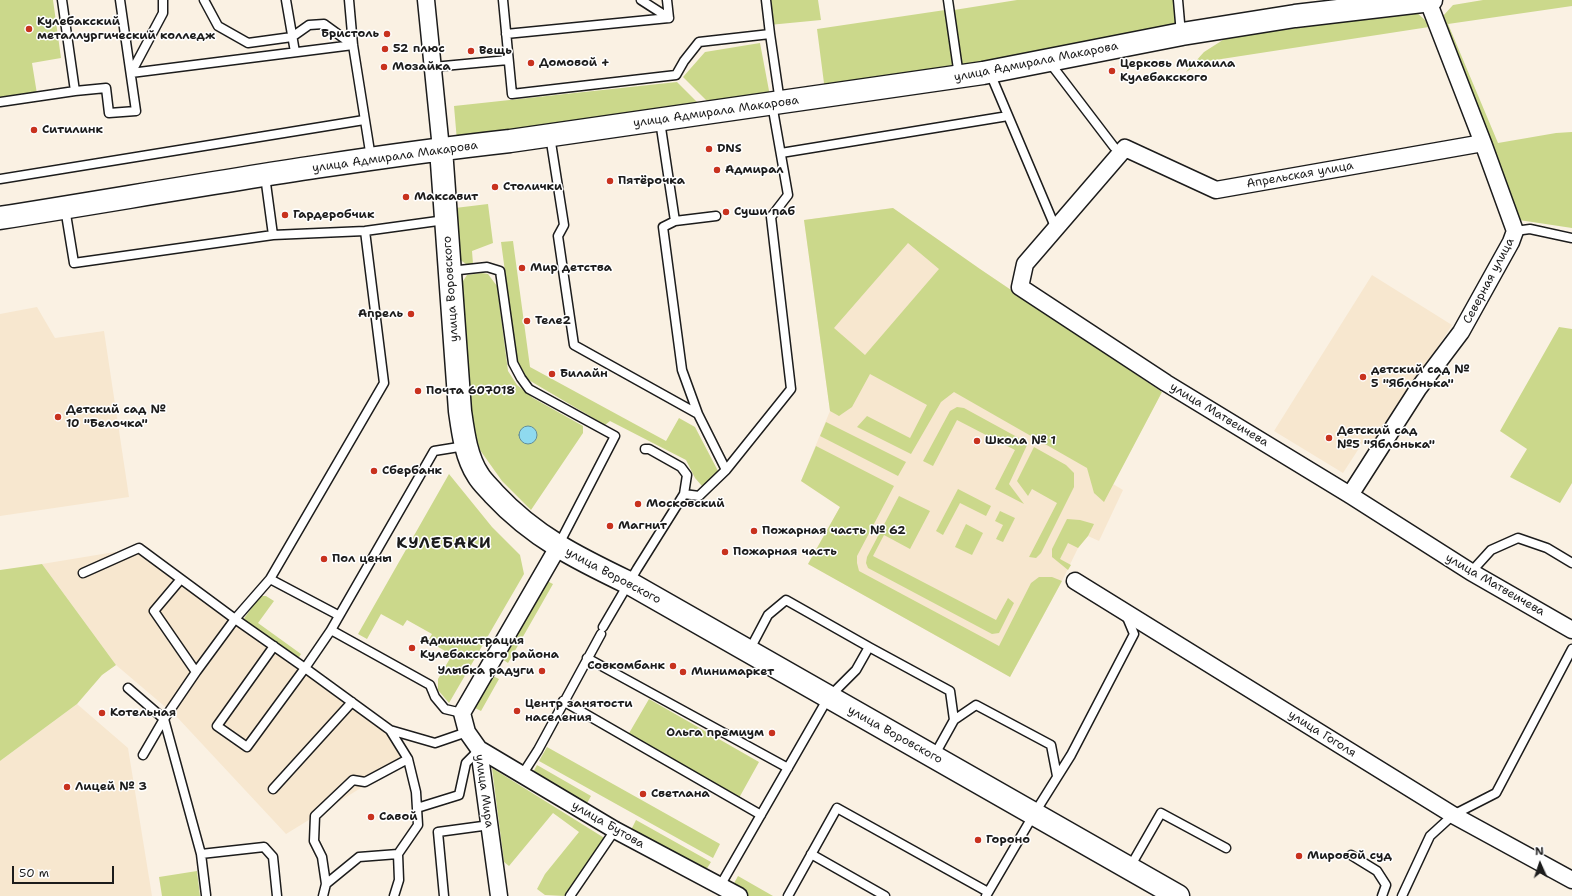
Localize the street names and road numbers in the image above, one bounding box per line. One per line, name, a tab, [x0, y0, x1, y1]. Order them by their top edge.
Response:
street label: улица Адмирала Макарова	[953, 39, 1119, 85]
street label: улица Адмирала Макарова	[632, 93, 800, 131]
street label: улица Адмирала Макарова	[311, 138, 479, 176]
street label: Апрельская улица	[1245, 159, 1355, 191]
street label: улица Воровского	[440, 236, 462, 342]
street label: Северная улица	[1460, 236, 1518, 326]
street label: улица Матвеичева	[1167, 380, 1271, 450]
street label: улица Воровского	[563, 545, 663, 607]
street label: улица Матвеичева	[1443, 551, 1547, 619]
street label: улица Воровского	[845, 703, 945, 767]
street label: улица Гоголя	[1285, 707, 1359, 761]
street label: улица Мира	[472, 753, 496, 829]
street label: улица Бутова	[569, 798, 647, 852]

